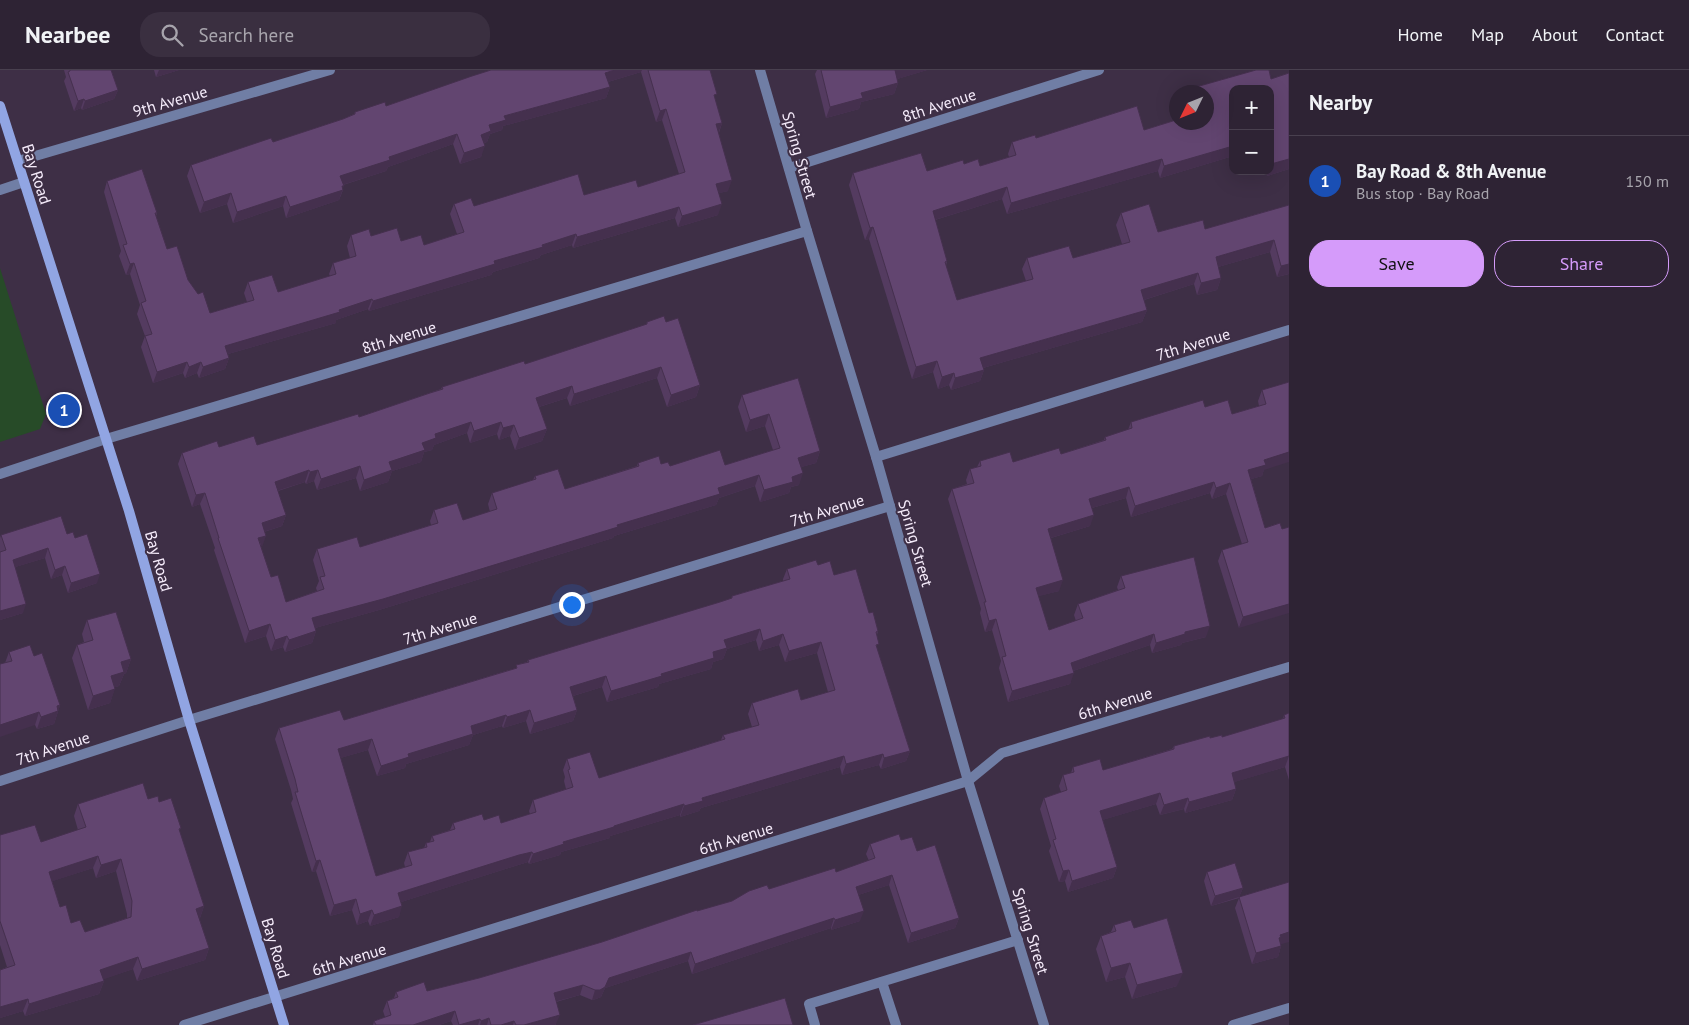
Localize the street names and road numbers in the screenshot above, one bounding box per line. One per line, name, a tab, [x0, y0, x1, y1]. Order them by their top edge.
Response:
street label: 9th Avenue	[130, 81, 210, 121]
street label: 8th Avenue	[899, 84, 979, 126]
street label: Spring Street	[778, 109, 822, 201]
street label: Bay Road	[18, 141, 56, 207]
street label: 8th Avenue	[359, 316, 439, 358]
street label: 7th Avenue	[1154, 323, 1232, 365]
street label: 7th Avenue	[788, 489, 866, 531]
street label: Spring Street	[894, 497, 938, 589]
street label: Bay Road	[141, 528, 177, 594]
street label: 7th Avenue	[401, 607, 479, 649]
street label: 6th Avenue	[1075, 682, 1155, 724]
street label: 7th Avenue	[14, 727, 92, 769]
street label: 6th Avenue	[696, 817, 776, 859]
street label: Spring Street	[1008, 885, 1054, 977]
street label: Bay Road	[257, 915, 295, 981]
street label: 6th Avenue	[309, 938, 389, 980]

